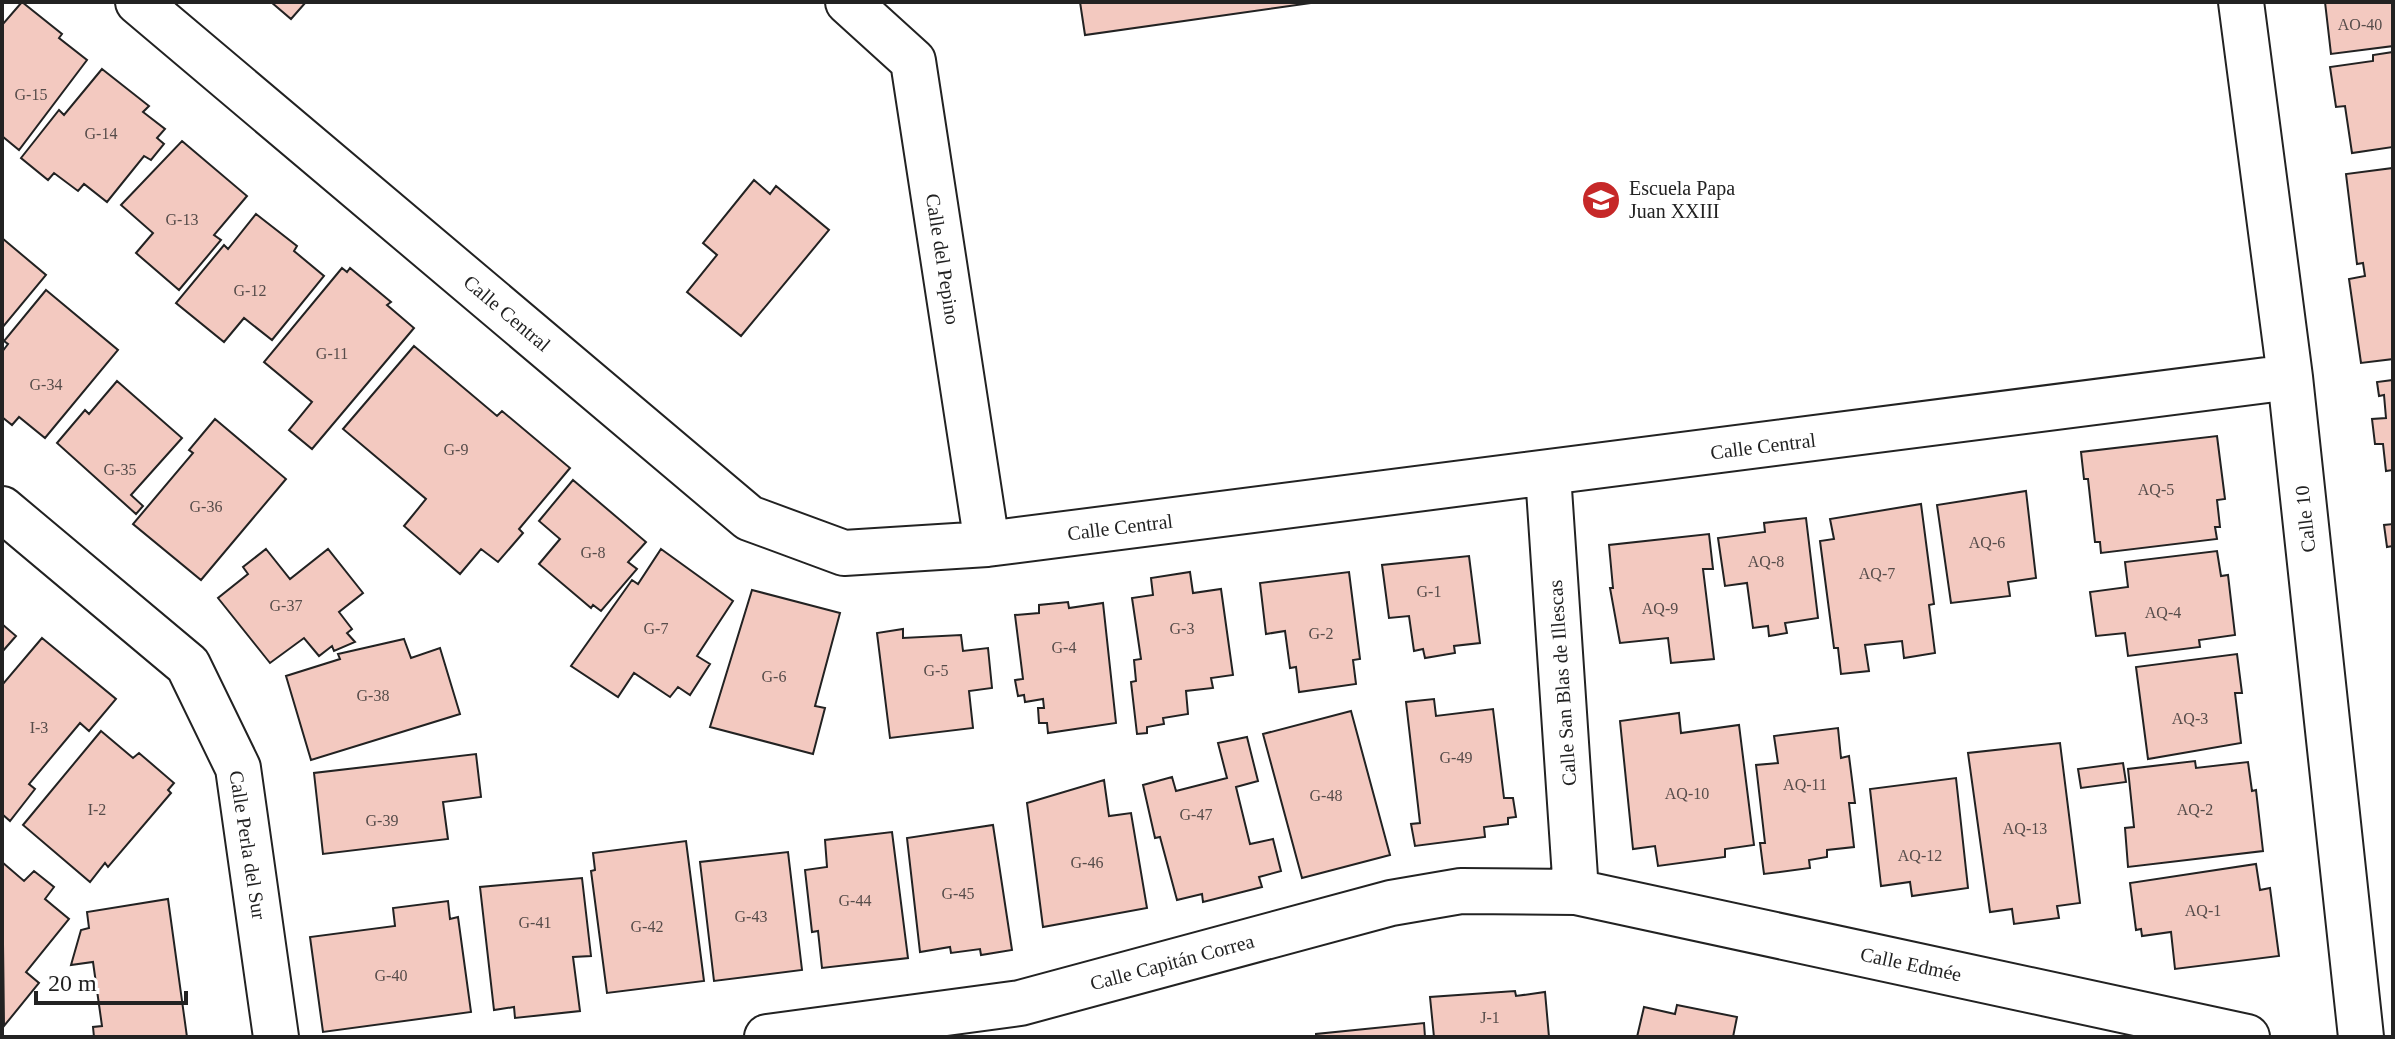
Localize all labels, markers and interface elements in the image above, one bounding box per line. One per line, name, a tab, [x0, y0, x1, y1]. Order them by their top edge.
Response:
house number: AO-40	[2338, 16, 2382, 33]
house number: G-15	[15, 86, 47, 103]
house number: G-14	[85, 125, 117, 142]
place label: Escuela Papa Juan XXIII	[1629, 177, 1735, 222]
school or university icon: Escuela Papa Juan XXIII	[1580, 179, 1622, 221]
street label: Calle del Pepino	[921, 192, 964, 326]
house number: G-13	[166, 211, 198, 228]
street label: Calle Central	[459, 270, 555, 356]
house number: G-12	[234, 282, 266, 299]
house number: G-11	[316, 345, 348, 362]
house number: G-34	[30, 376, 62, 393]
street label: Calle Central	[1709, 429, 1817, 463]
house number: G-9	[444, 441, 468, 458]
house number: G-35	[104, 461, 136, 478]
house number: AQ-5	[2138, 481, 2174, 498]
street label: Calle 10	[2291, 484, 2319, 554]
house number: G-36	[190, 498, 222, 515]
street label: Calle Central	[1066, 510, 1174, 544]
house number: AQ-6	[1969, 534, 2005, 551]
house number: G-8	[581, 544, 605, 561]
house number: AQ-8	[1748, 553, 1784, 570]
house number: AQ-7	[1859, 565, 1895, 582]
street label: Calle San Blas de Illescas	[1544, 579, 1580, 787]
house number: G-1	[1417, 583, 1441, 600]
house number: G-37	[270, 597, 302, 614]
house number: AQ-9	[1642, 600, 1678, 617]
house number: AQ-4	[2145, 604, 2181, 621]
house number: G-7	[644, 620, 668, 637]
house number: G-3	[1170, 620, 1194, 637]
house number: G-2	[1309, 625, 1333, 642]
house number: G-4	[1052, 639, 1076, 656]
house number: G-5	[924, 662, 948, 679]
house number: G-6	[762, 668, 786, 685]
house number: G-38	[357, 687, 389, 704]
house number: AQ-3	[2172, 710, 2208, 727]
house number: I-3	[30, 719, 48, 736]
house number: G-49	[1440, 749, 1472, 766]
street label: Calle Perla del Sur	[225, 769, 271, 921]
house number: AQ-11	[1783, 776, 1827, 793]
house number: AQ-10	[1665, 785, 1709, 802]
house number: G-48	[1310, 787, 1342, 804]
house number: I-2	[88, 801, 106, 818]
house number: AQ-2	[2177, 801, 2213, 818]
house number: G-47	[1180, 806, 1212, 823]
house number: G-39	[366, 812, 398, 829]
house number: AQ-13	[2003, 820, 2047, 837]
house number: AQ-12	[1898, 847, 1942, 864]
house number: G-46	[1071, 854, 1103, 871]
house number: G-45	[942, 885, 974, 902]
house number: G-44	[839, 892, 871, 909]
house number: AQ-1	[2185, 902, 2221, 919]
house number: G-43	[735, 908, 767, 925]
house number: G-41	[519, 914, 551, 931]
house number: G-42	[631, 918, 663, 935]
street label: Calle Capitán Correa	[1088, 929, 1257, 995]
street label: Calle Edmée	[1858, 943, 1964, 985]
scale bar	[36, 955, 186, 1005]
house number: G-40	[375, 967, 407, 984]
text: 20 m	[48, 970, 97, 996]
house number: J-1	[1480, 1009, 1500, 1026]

